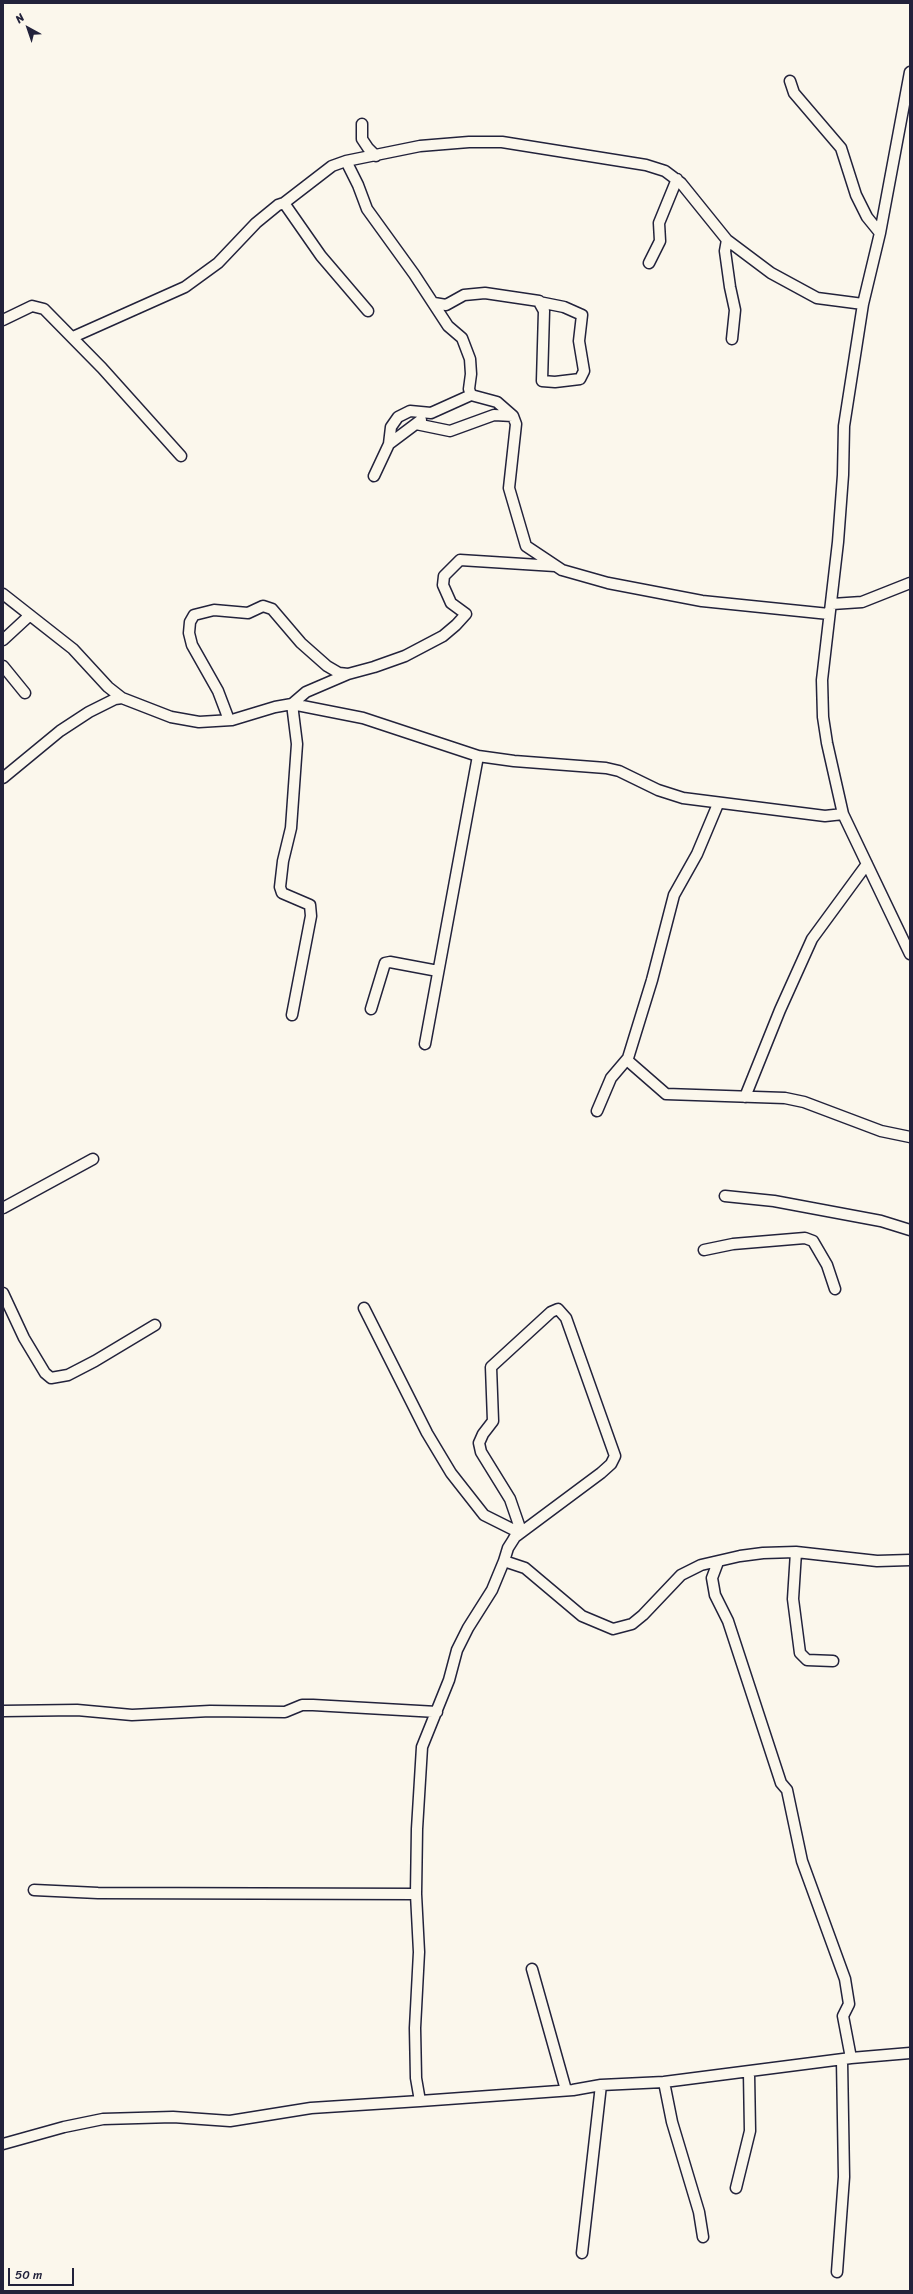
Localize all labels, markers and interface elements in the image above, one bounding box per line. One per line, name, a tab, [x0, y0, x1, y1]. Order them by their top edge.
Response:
north arrow	[8, 8, 48, 48]
text: N	[11, 9, 29, 28]
scale bar	[10, 2260, 76, 2286]
text: 50 m	[15, 2264, 42, 2286]

